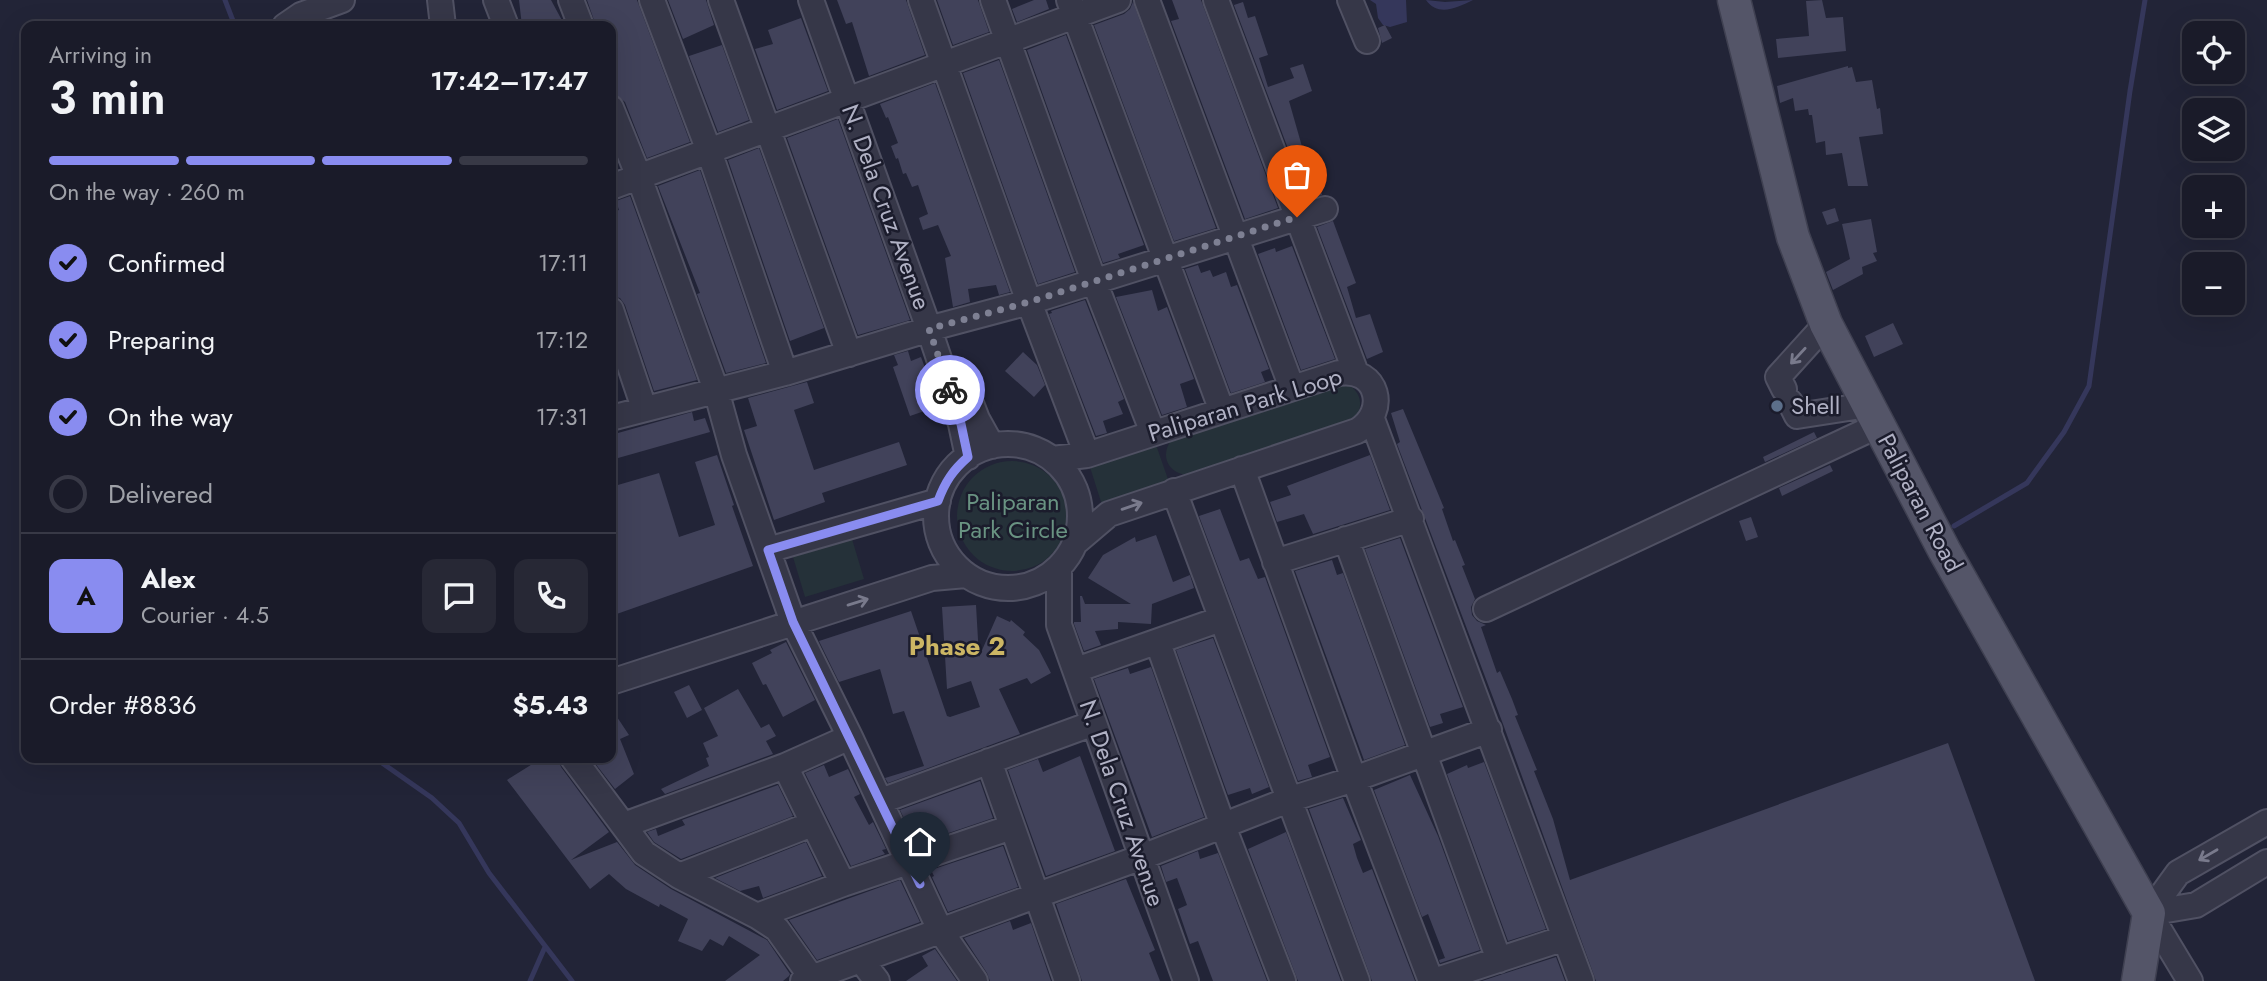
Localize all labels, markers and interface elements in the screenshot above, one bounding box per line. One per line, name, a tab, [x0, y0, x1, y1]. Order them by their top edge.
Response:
map controls	[2182, 21, 2245, 315]
button: locate	[2182, 21, 2245, 84]
text: Arriving in	[49, 38, 152, 72]
text: 17:42–17:47	[430, 62, 588, 100]
text: 3 min	[49, 65, 166, 131]
button: layers	[2182, 98, 2245, 161]
street label: N. Dela Cruz Avenue	[833, 99, 940, 314]
pin	[1267, 145, 1327, 217]
icon: bag	[1278, 156, 1316, 194]
text: On the way · 260 m	[49, 175, 245, 209]
button: +	[2182, 175, 2245, 238]
icon: check	[49, 244, 87, 282]
text: Confirmed	[108, 244, 225, 282]
text: 17:11	[538, 246, 588, 280]
button: −	[2182, 252, 2245, 315]
icon: check	[49, 321, 87, 359]
text: Preparing	[108, 321, 215, 359]
text: 17:12	[535, 323, 588, 357]
one-way arrow	[1789, 347, 1806, 364]
courier	[915, 355, 985, 425]
street label: Paliparan Park Loop	[1144, 358, 1346, 451]
icon: bike	[931, 371, 969, 409]
place label: Shell	[1791, 388, 1840, 423]
icon: check	[49, 398, 87, 436]
text: On the way	[108, 398, 233, 436]
marker: Shell	[1769, 398, 1785, 414]
text: 17:31	[536, 400, 588, 434]
street label: Paliparan Road	[1869, 427, 1972, 578]
text: Delivered	[108, 475, 213, 513]
park label: Paliparan Park Circle	[958, 484, 1068, 547]
one-way arrow	[1121, 499, 1143, 511]
button: chat	[422, 559, 496, 633]
button: phone	[514, 559, 588, 633]
text: Alex	[141, 560, 195, 598]
text: A	[76, 577, 96, 615]
one-way arrow	[846, 594, 868, 607]
text: Courier · 4.5	[141, 598, 269, 632]
district label: Phase 2	[909, 627, 1005, 665]
text: Order #8836	[49, 686, 197, 724]
text: $5.43	[512, 686, 588, 724]
street label: N. Dela Cruz Avenue	[1071, 695, 1174, 911]
pin	[890, 812, 950, 884]
icon: home	[901, 823, 939, 861]
one-way arrow	[2198, 849, 2218, 863]

